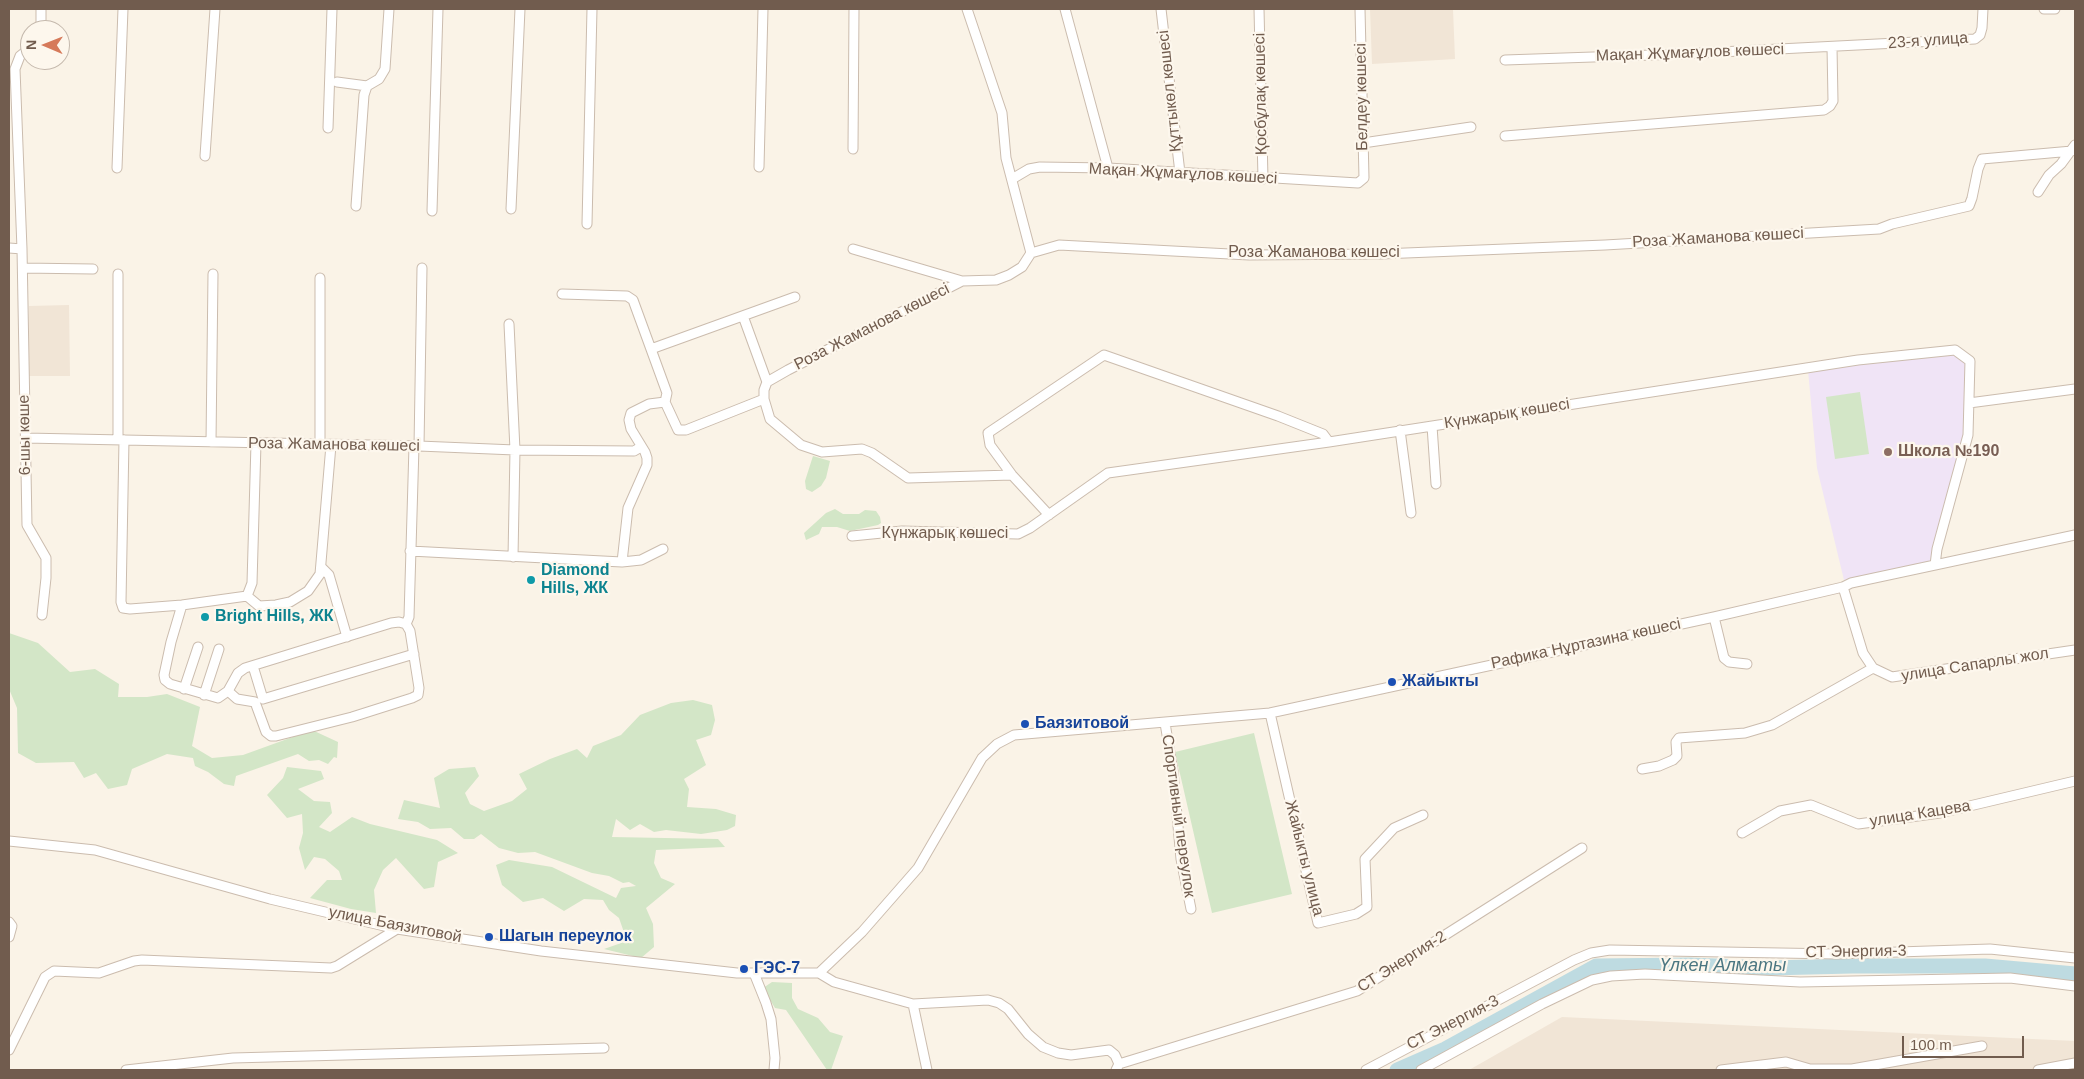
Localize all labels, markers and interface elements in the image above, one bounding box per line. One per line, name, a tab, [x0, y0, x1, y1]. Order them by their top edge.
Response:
north arrow	[20, 20, 70, 70]
street label: Құттыкөл көшесі	[1154, 29, 1186, 153]
street label: 23-я улица	[1887, 29, 1969, 53]
street label: Қосбұлақ көшесі	[1250, 33, 1272, 155]
text: N	[23, 40, 39, 50]
street label: Мақан Жұмағұлов көшесі	[1595, 40, 1785, 66]
street label: Белдеу көшесі	[1351, 43, 1373, 151]
street label: Мақан Жұмағұлов көшесі	[1088, 159, 1278, 189]
street label: Роза Жаманова көшесі	[1632, 224, 1804, 252]
street label: Роза Жаманова көшесі	[1228, 243, 1400, 263]
street label: Роза Жаманова көшесі	[791, 279, 953, 375]
street label: 6-шы көше	[15, 395, 35, 475]
street label: Күнжарық көшесі	[1443, 395, 1571, 433]
street label: Роза Жаманова көшесі	[248, 434, 420, 456]
place label: Школа №190	[1898, 442, 1999, 462]
marker: Школа №190	[1882, 446, 1894, 458]
street label: Күнжарық көшесі	[882, 524, 1008, 544]
place label: Diamond Hills, ЖК	[541, 561, 609, 599]
marker: Diamond Hills, ЖК	[525, 574, 537, 586]
place label: Bright Hills, ЖК	[215, 607, 333, 627]
marker: Bright Hills, ЖК	[199, 611, 211, 623]
street label: Рафика Нұртазина көшесі	[1489, 615, 1683, 673]
street label: улица Сапарлы жол	[1900, 644, 2050, 686]
place label: Жайыкты	[1402, 672, 1479, 692]
marker: Жайыкты	[1386, 676, 1398, 688]
place label: Баязитовой	[1035, 714, 1129, 734]
marker: Баязитовой	[1019, 718, 1031, 730]
street label: Спортивный переулок	[1157, 733, 1199, 899]
street label: улица Кацева	[1868, 797, 1972, 831]
street label: Жайыкты улица	[1280, 798, 1328, 918]
street label: улица Баязитовой	[327, 903, 463, 947]
place label: Шагын переулок	[499, 927, 632, 947]
street label: СТ Энергия-2	[1354, 927, 1450, 997]
marker: Шагын переулок	[483, 931, 495, 943]
street label: СТ Энергия-3	[1805, 942, 1907, 962]
water label: Үлкен Алматы	[1660, 955, 1786, 977]
place label: ГЭС-7	[754, 959, 800, 979]
marker: ГЭС-7	[738, 963, 750, 975]
street label: СТ Энергия-3	[1404, 992, 1502, 1054]
scale bar	[1904, 1026, 2026, 1058]
text: 100 m	[1910, 1036, 1952, 1053]

